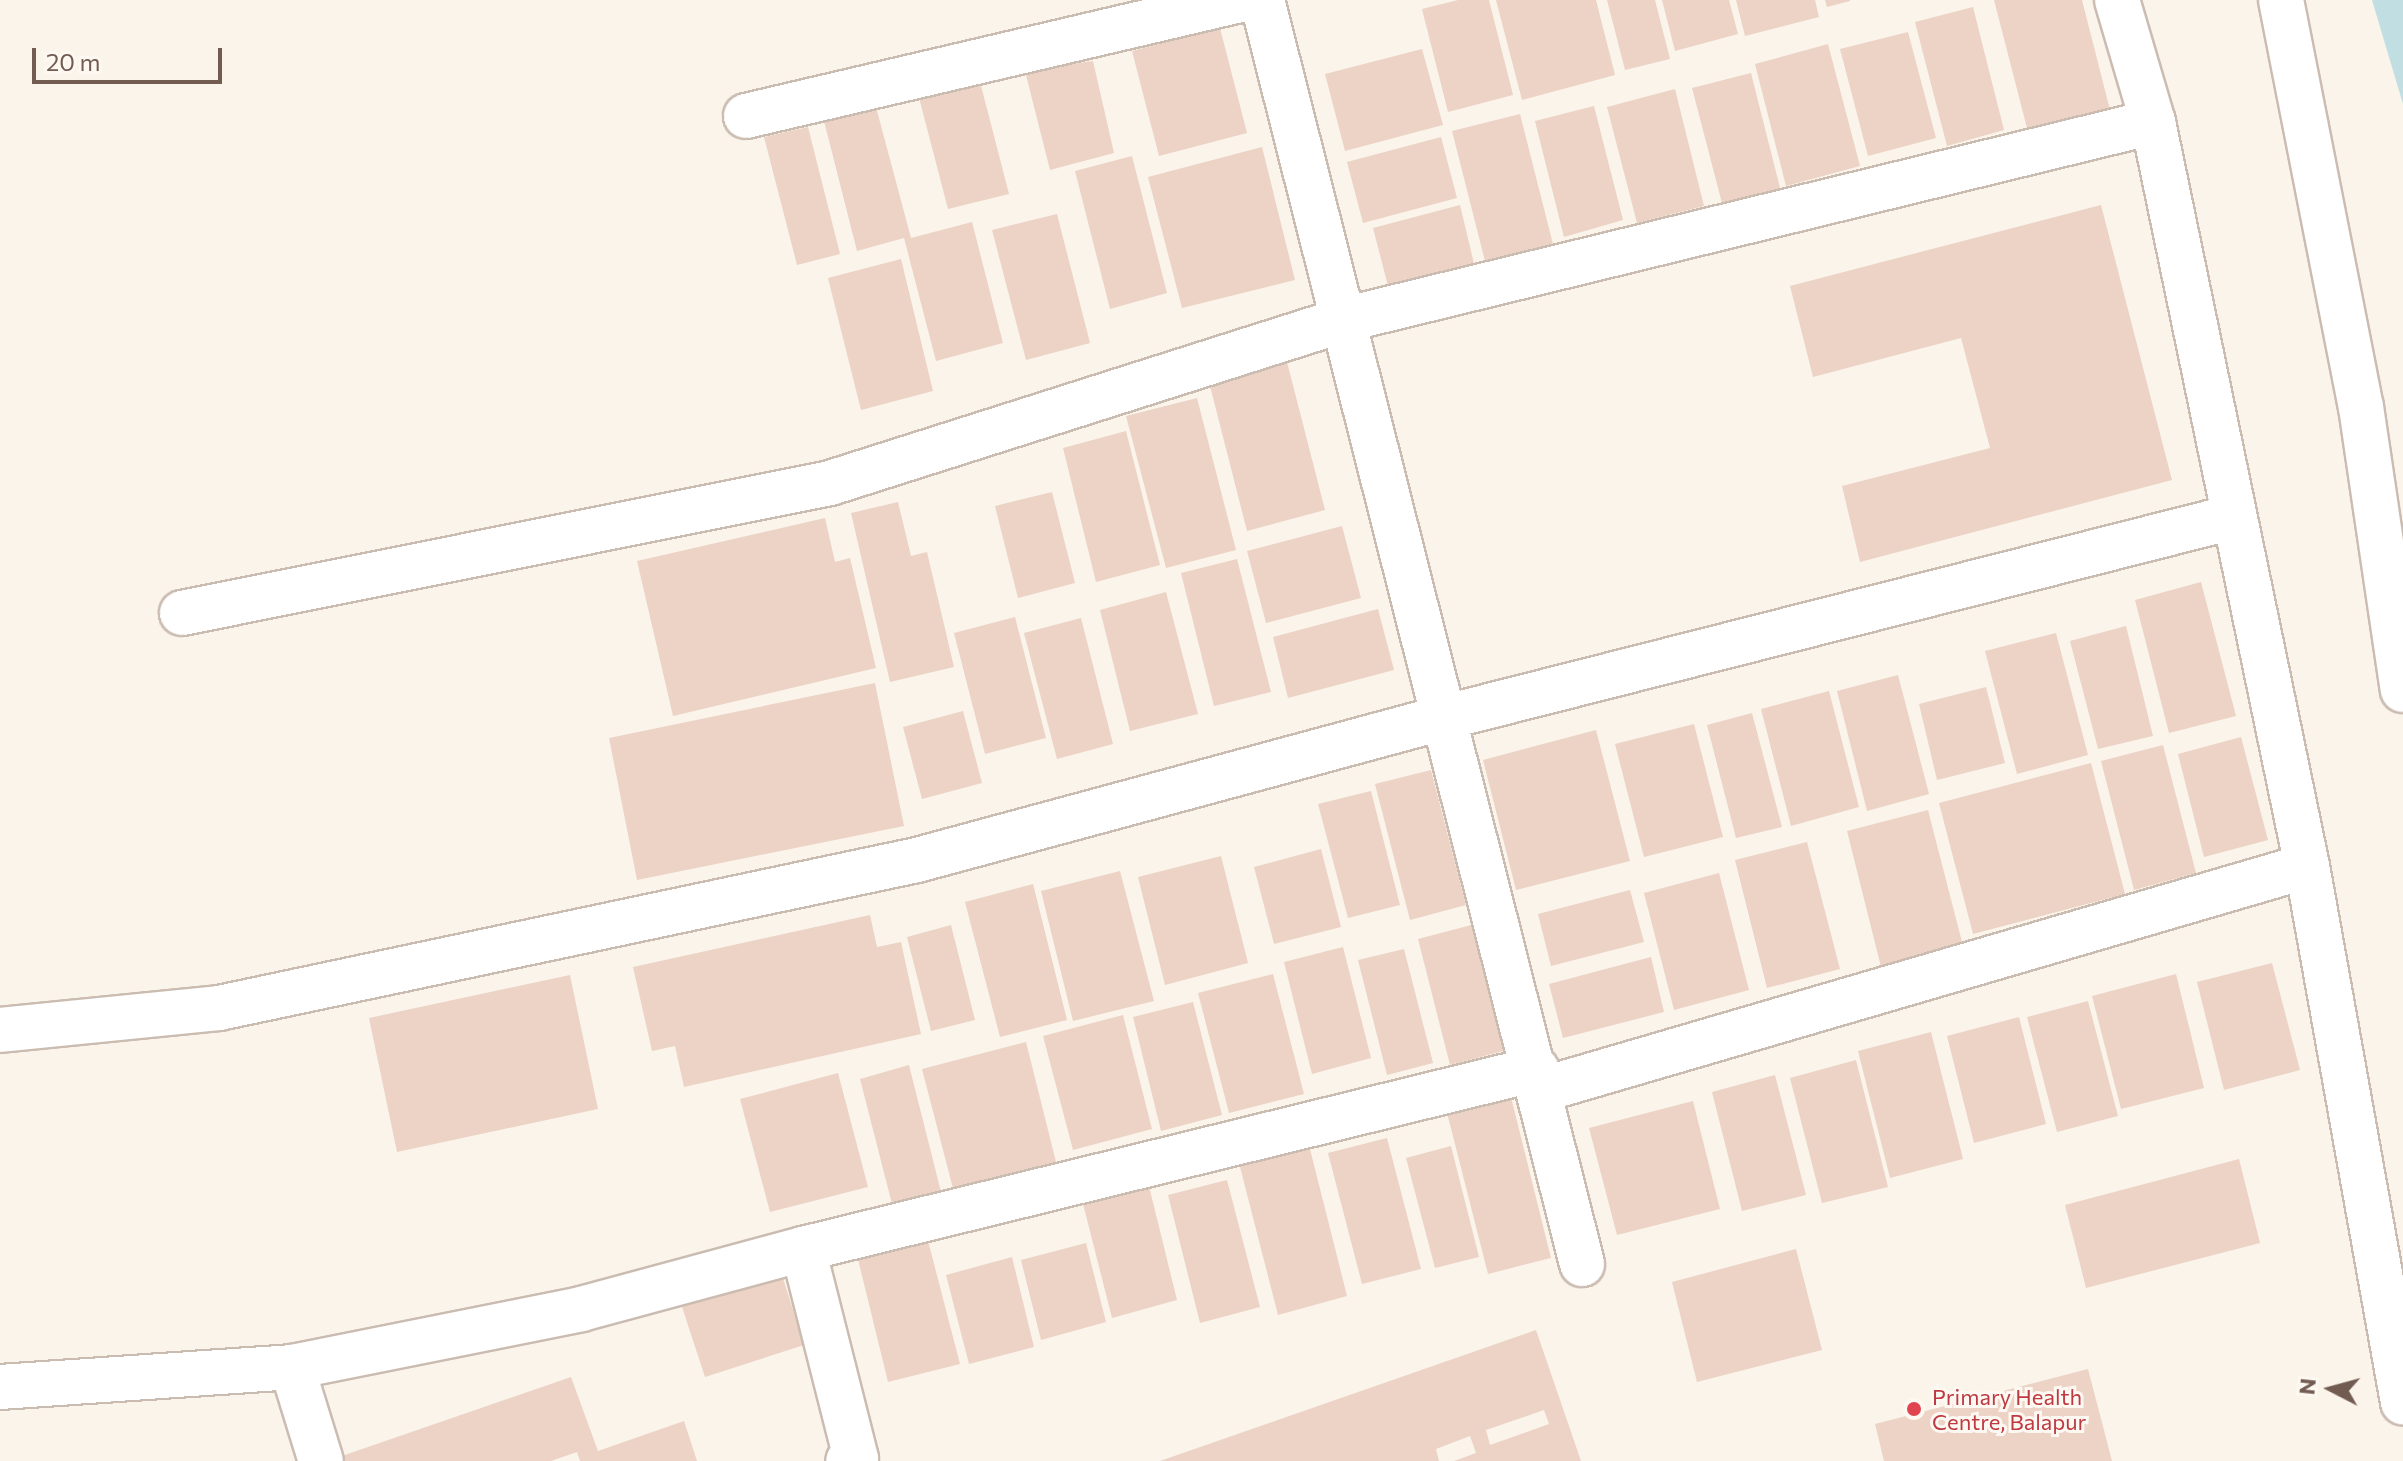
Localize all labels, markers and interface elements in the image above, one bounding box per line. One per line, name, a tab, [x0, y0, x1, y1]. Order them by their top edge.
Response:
scale bar	[36, 32, 226, 82]
text: 20 m	[46, 47, 100, 76]
north arrow	[2291, 1349, 2371, 1429]
text: N	[2292, 1377, 2321, 1396]
place label: Primary Health Centre, Balapur	[1932, 1383, 2086, 1434]
marker: Primary Health Centre, Balapur	[1903, 1398, 1925, 1420]

